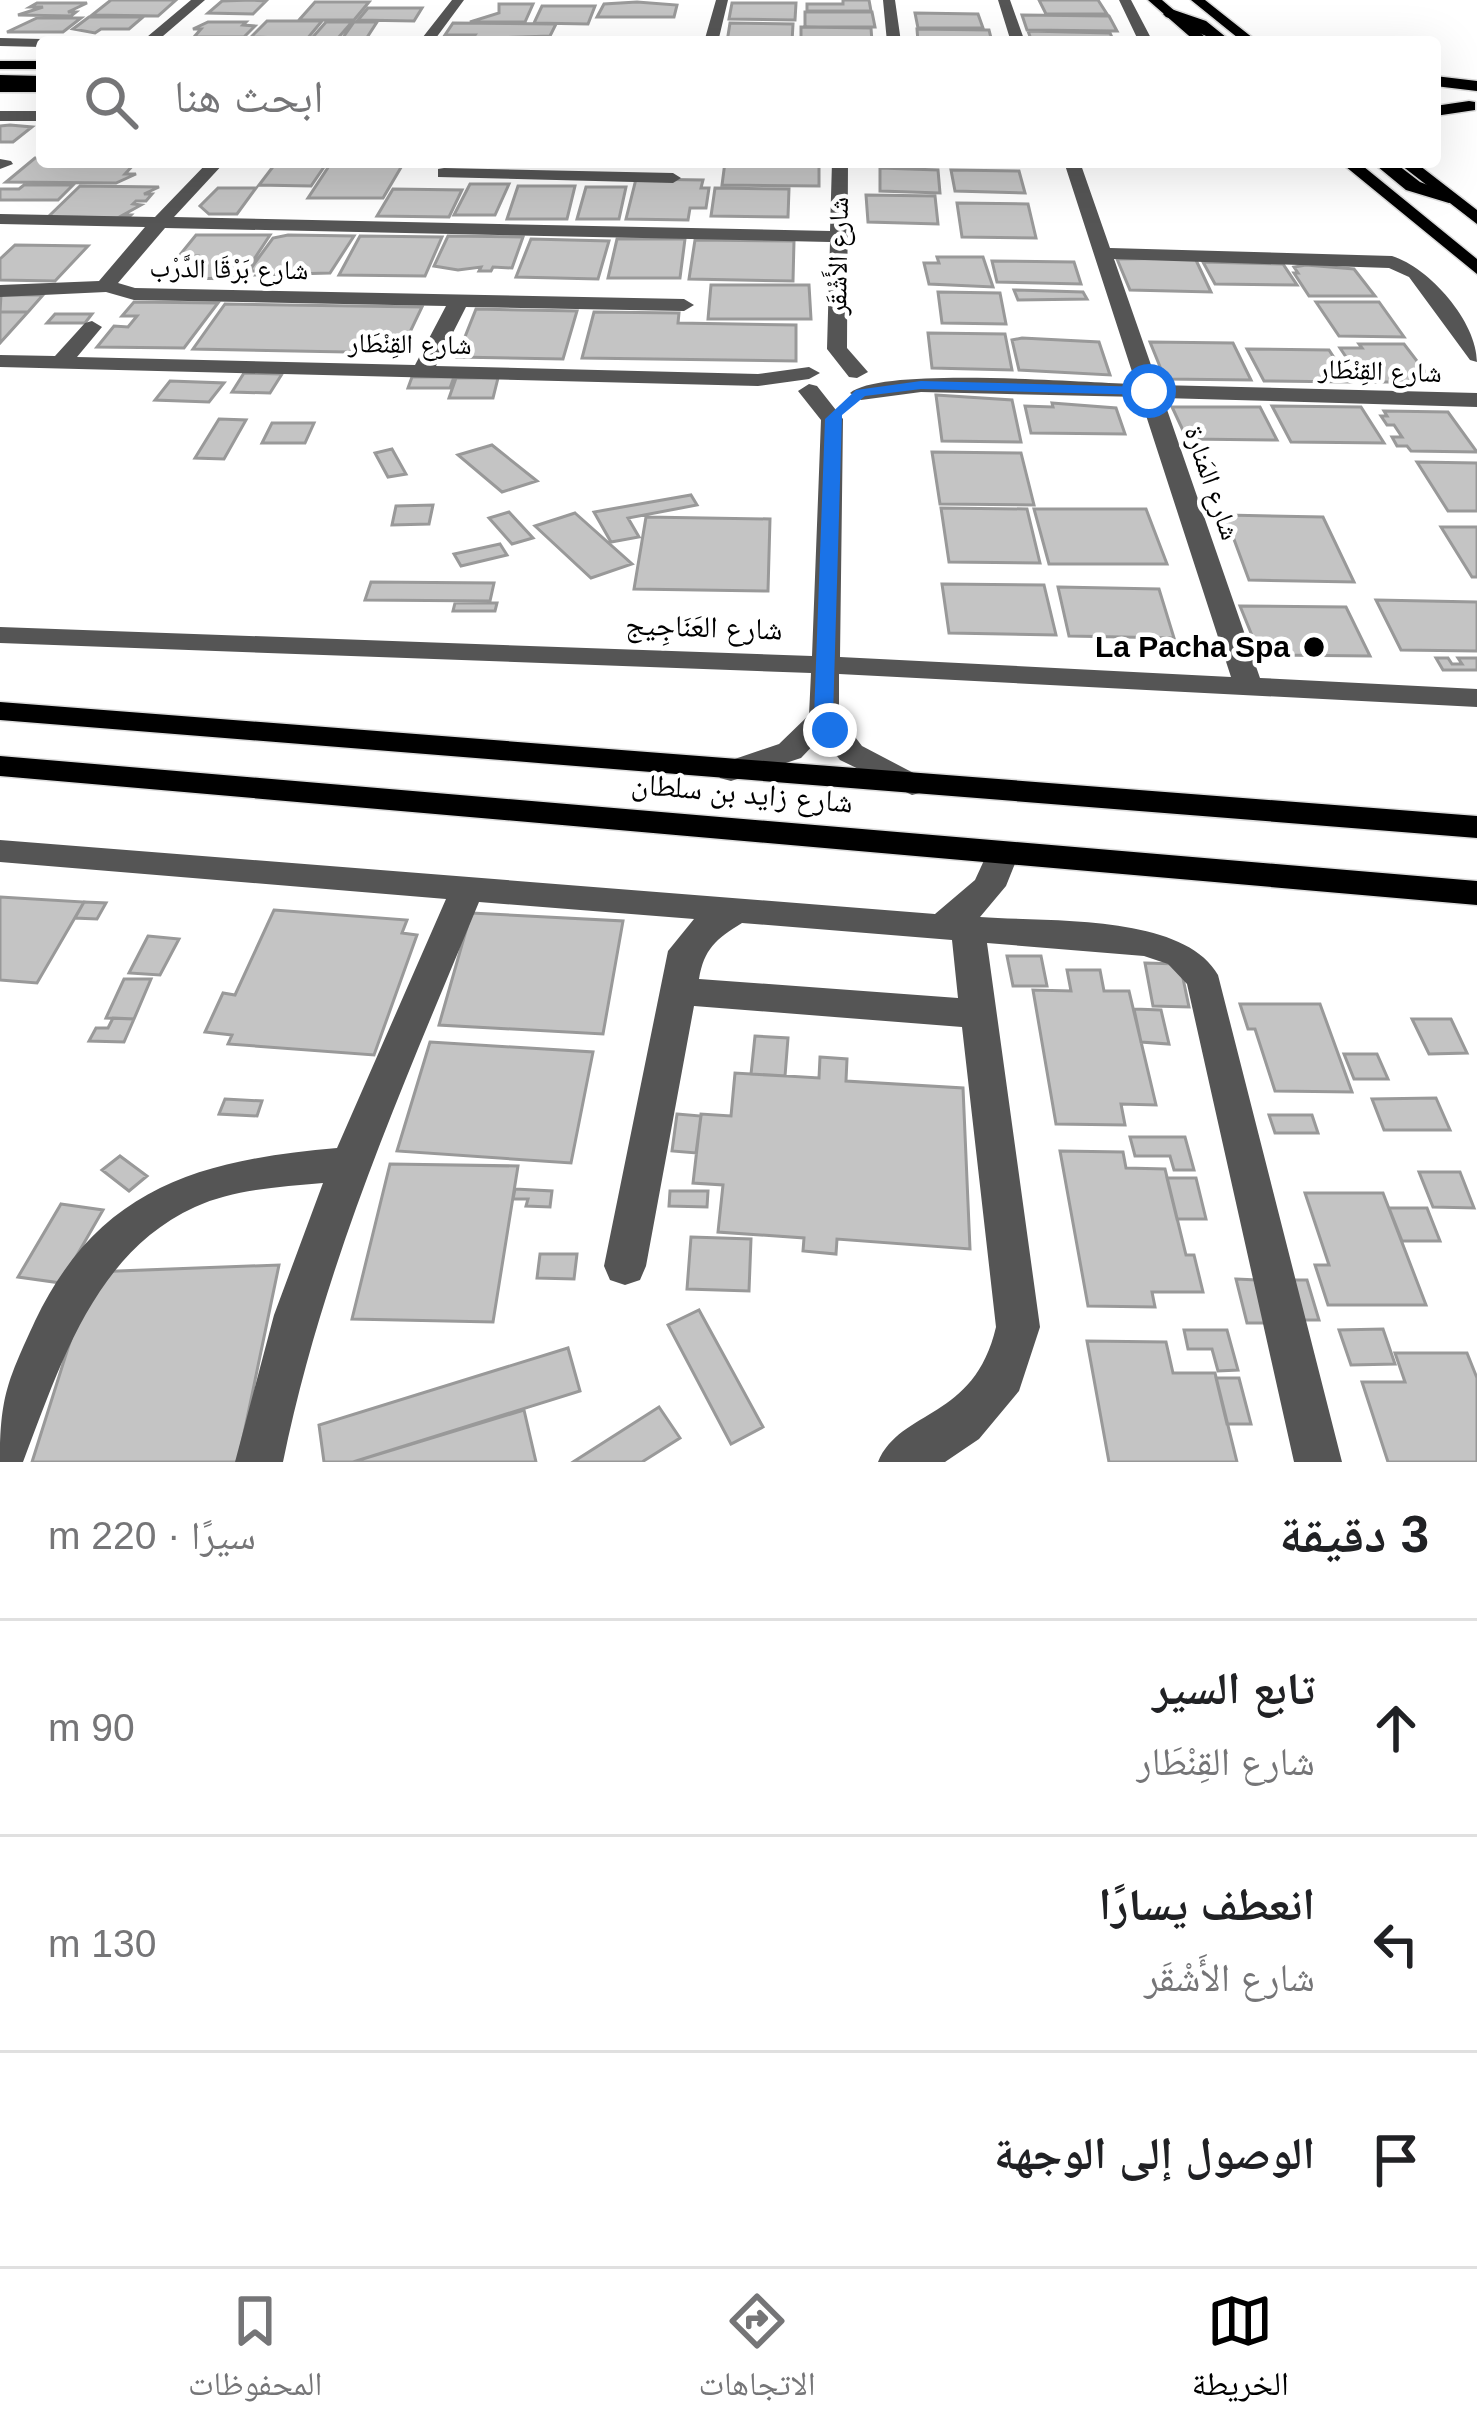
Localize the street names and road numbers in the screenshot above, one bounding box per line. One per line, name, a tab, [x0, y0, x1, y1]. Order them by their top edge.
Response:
street label: شارع الأَشْقَر	[820, 197, 856, 316]
street label: شارع بَرْقَا الدَّرْب	[149, 253, 309, 287]
street label: شارع القِنْطَار	[347, 328, 472, 362]
street label: شارع القِنْطَار	[1317, 354, 1442, 390]
street label: شارع المَنارة	[1177, 422, 1245, 544]
street label: شارع العَنَاجِيج	[625, 607, 783, 650]
street label: شارع زايد بن سلطان	[630, 766, 854, 822]

